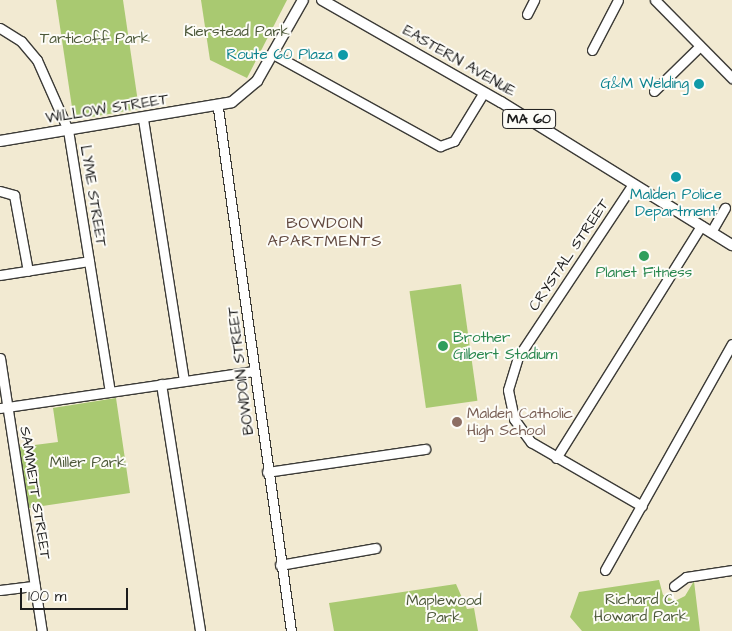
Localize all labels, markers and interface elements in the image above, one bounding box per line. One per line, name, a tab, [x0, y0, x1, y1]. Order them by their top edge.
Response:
street label: EASTERN AVENUE	[399, 21, 519, 101]
park label: Kierstead Park	[184, 23, 290, 41]
park label: Tarticoff Park	[40, 30, 150, 48]
place label: Route 60 Plaza	[227, 46, 333, 64]
marker: Route 60 Plaza	[337, 49, 349, 61]
place label: G&M Welding	[600, 75, 689, 93]
marker: G&M Welding	[693, 78, 705, 90]
street label: WILLOW STREET	[44, 90, 170, 128]
road number: MA 60	[502, 108, 556, 130]
street label: LYME STREET	[76, 144, 110, 248]
marker: Malden Police Department	[670, 171, 682, 183]
place label: Malden Police Department	[630, 185, 722, 220]
street label: CRYSTAL STREET	[525, 196, 613, 314]
district label: BOWDOIN APARTMENTS	[266, 213, 384, 251]
marker: Planet Fitness	[638, 250, 650, 262]
place label: Planet Fitness	[596, 264, 692, 282]
street label: BOWDOIN STREET	[224, 306, 258, 436]
place label: Brother Gilbert Stadium	[453, 328, 557, 363]
marker: Brother Gilbert Stadium	[437, 340, 449, 352]
place label: Malden Catholic High School	[467, 404, 573, 439]
marker: Malden Catholic High School	[451, 416, 463, 428]
street label: SAMMETT STREET	[16, 425, 54, 561]
park label: Miller Park	[50, 454, 126, 472]
scale bar	[22, 578, 130, 610]
text: 100 m	[28, 586, 67, 607]
park label: Richard C. Howard Park	[594, 590, 688, 625]
park label: Maplewood Park	[406, 591, 482, 626]

